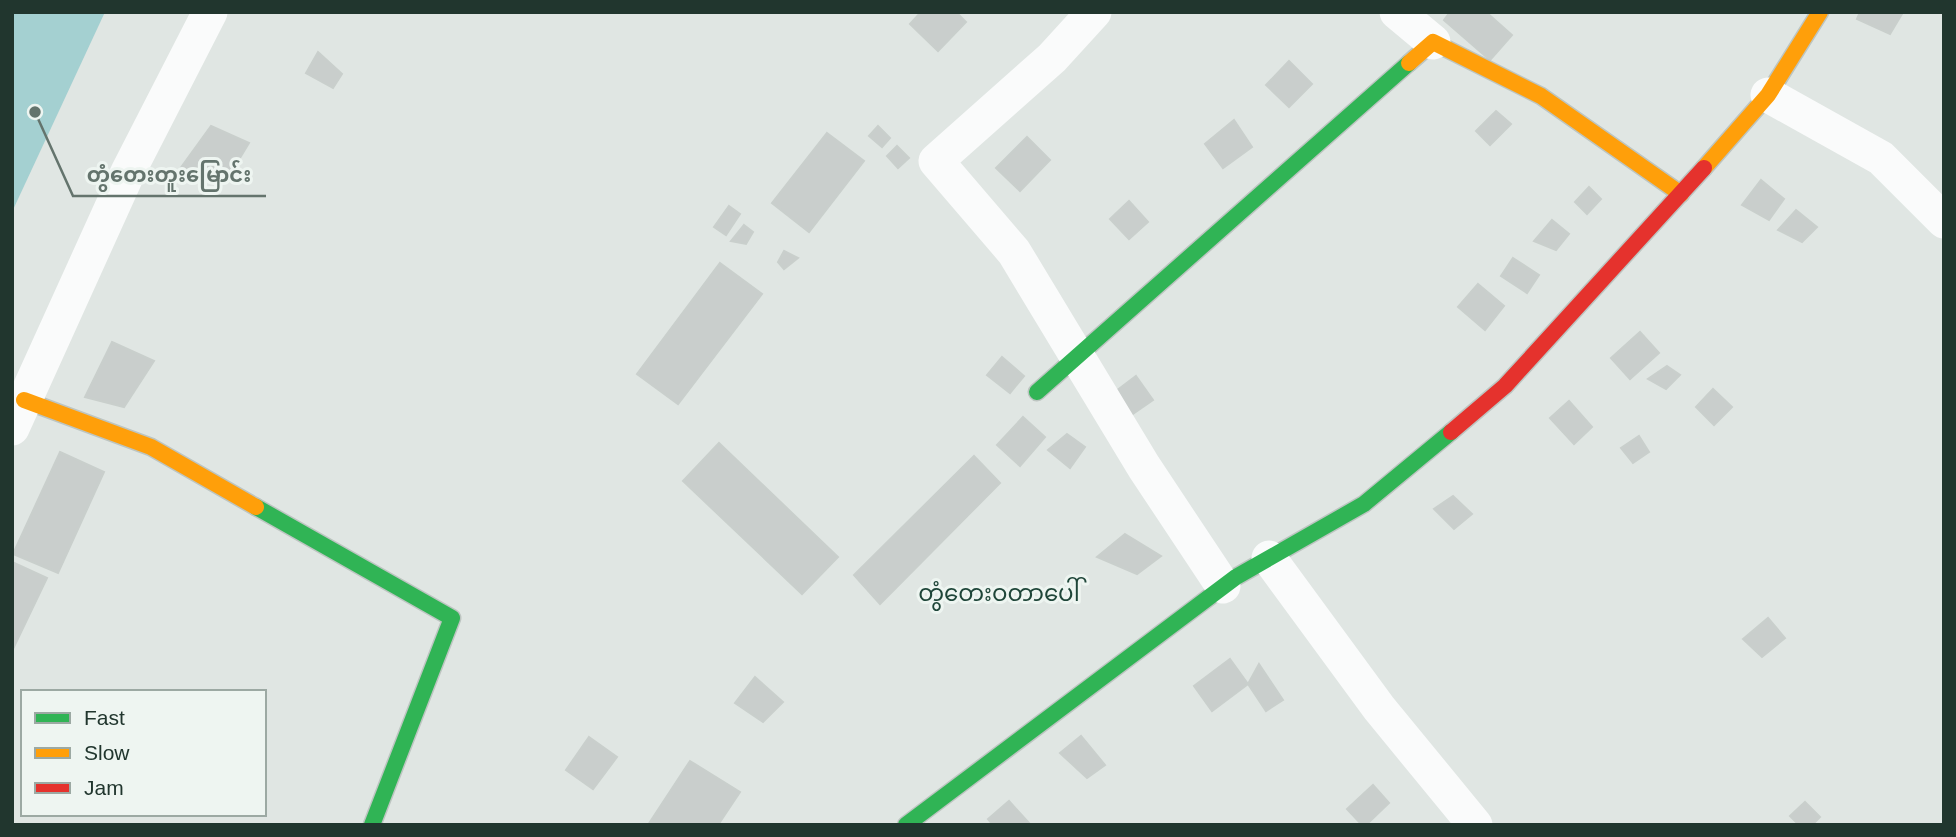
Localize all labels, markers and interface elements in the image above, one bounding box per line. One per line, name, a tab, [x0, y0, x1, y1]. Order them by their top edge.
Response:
callout: တွံတေးတူးမြောင်း	[73, 154, 266, 196]
text: တွံတေးတူးမြောင်း	[87, 159, 251, 192]
district label: တွံတေးဝတာပေါ်	[918, 577, 1087, 611]
legend	[21, 690, 266, 816]
text: Fast	[84, 706, 125, 729]
text: Slow	[84, 741, 130, 764]
text: Jam	[84, 776, 124, 799]

